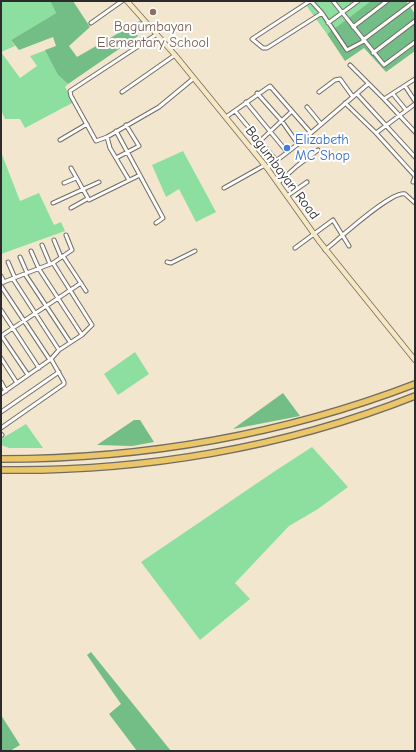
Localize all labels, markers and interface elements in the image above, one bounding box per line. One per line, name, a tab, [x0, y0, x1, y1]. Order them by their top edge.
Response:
marker: Bagumbayan Elementary School	[148, 7, 158, 17]
place label: Bagumbayan Elementary School	[97, 19, 209, 52]
street label: Bagumbayan Road	[241, 123, 323, 223]
place label: Elizabeth MC Shop	[295, 132, 350, 164]
marker: Elizabeth MC Shop	[282, 143, 292, 153]

